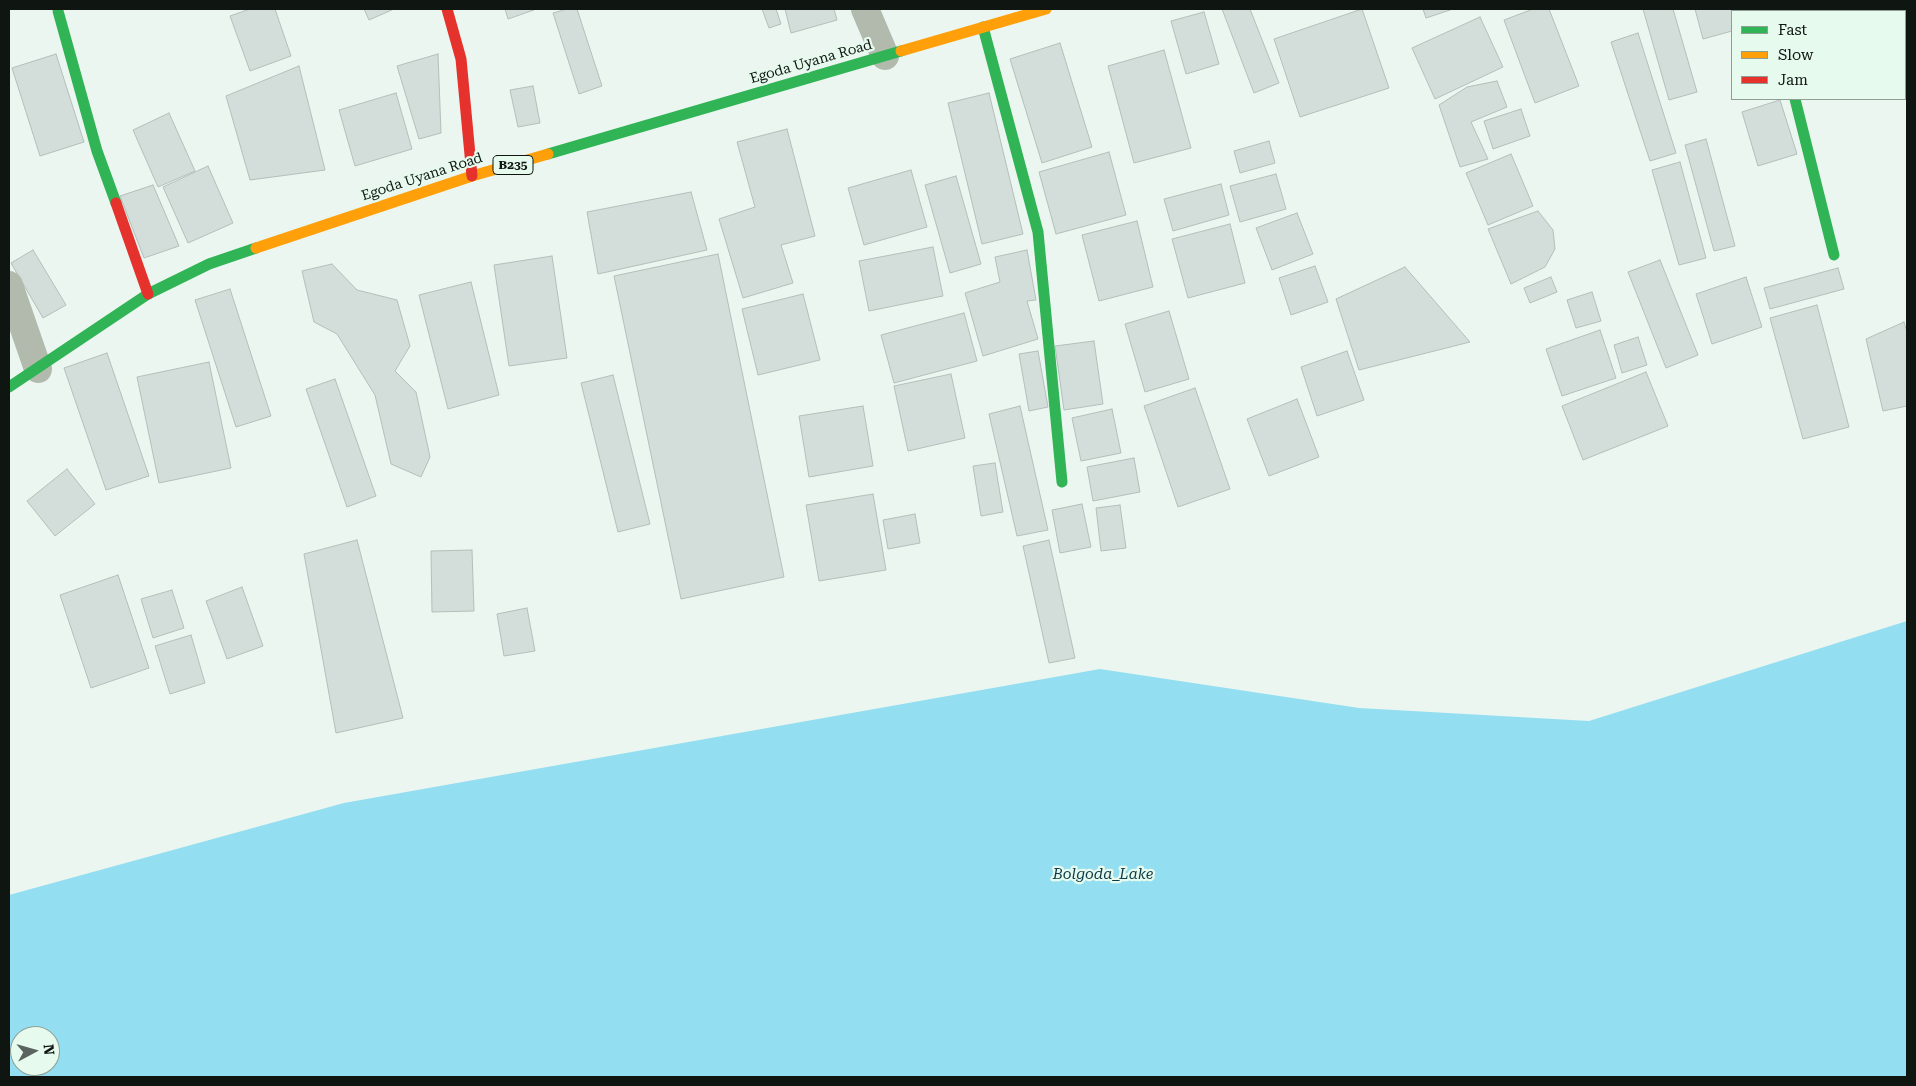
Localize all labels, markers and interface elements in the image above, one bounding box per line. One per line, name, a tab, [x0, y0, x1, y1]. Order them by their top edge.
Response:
legend	[1731, 10, 1906, 100]
text: Fast	[1778, 21, 1807, 39]
street label: Egoda Uyana Road	[748, 37, 874, 87]
text: Slow	[1778, 46, 1813, 64]
text: Jam	[1778, 71, 1808, 89]
street label: Egoda Uyana Road	[359, 149, 485, 205]
road number: B235	[493, 156, 533, 174]
water label: Bolgoda_Lake	[1053, 866, 1153, 884]
north arrow	[10, 1026, 60, 1076]
text: N	[40, 1043, 57, 1056]

